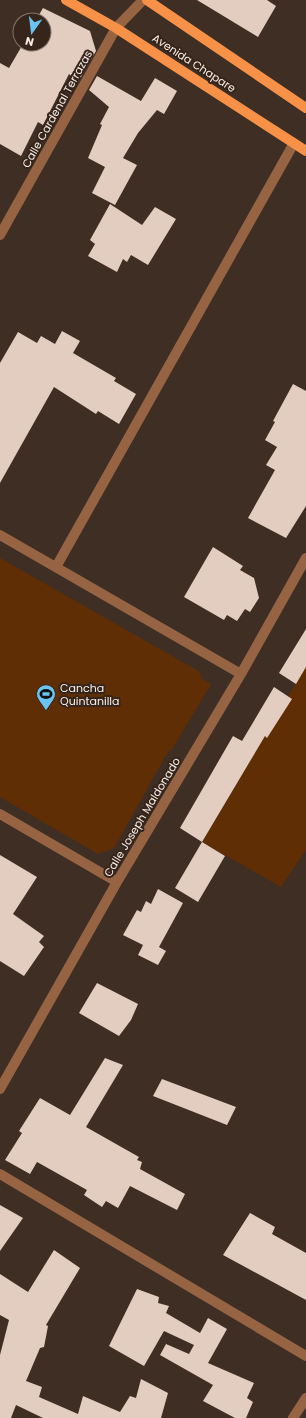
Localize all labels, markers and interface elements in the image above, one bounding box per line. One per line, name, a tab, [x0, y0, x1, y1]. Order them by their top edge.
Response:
north arrow	[12, 12, 52, 52]
street label: Avenida Chapare	[149, 30, 239, 96]
text: N	[24, 33, 36, 50]
street label: Calle Cardenal Terrazas	[18, 47, 96, 171]
place label: Cancha Quintanilla	[60, 680, 120, 709]
sports icon: Cancha Quintanilla	[35, 683, 57, 711]
street label: Calle Joseph Maldonado	[100, 754, 184, 880]

